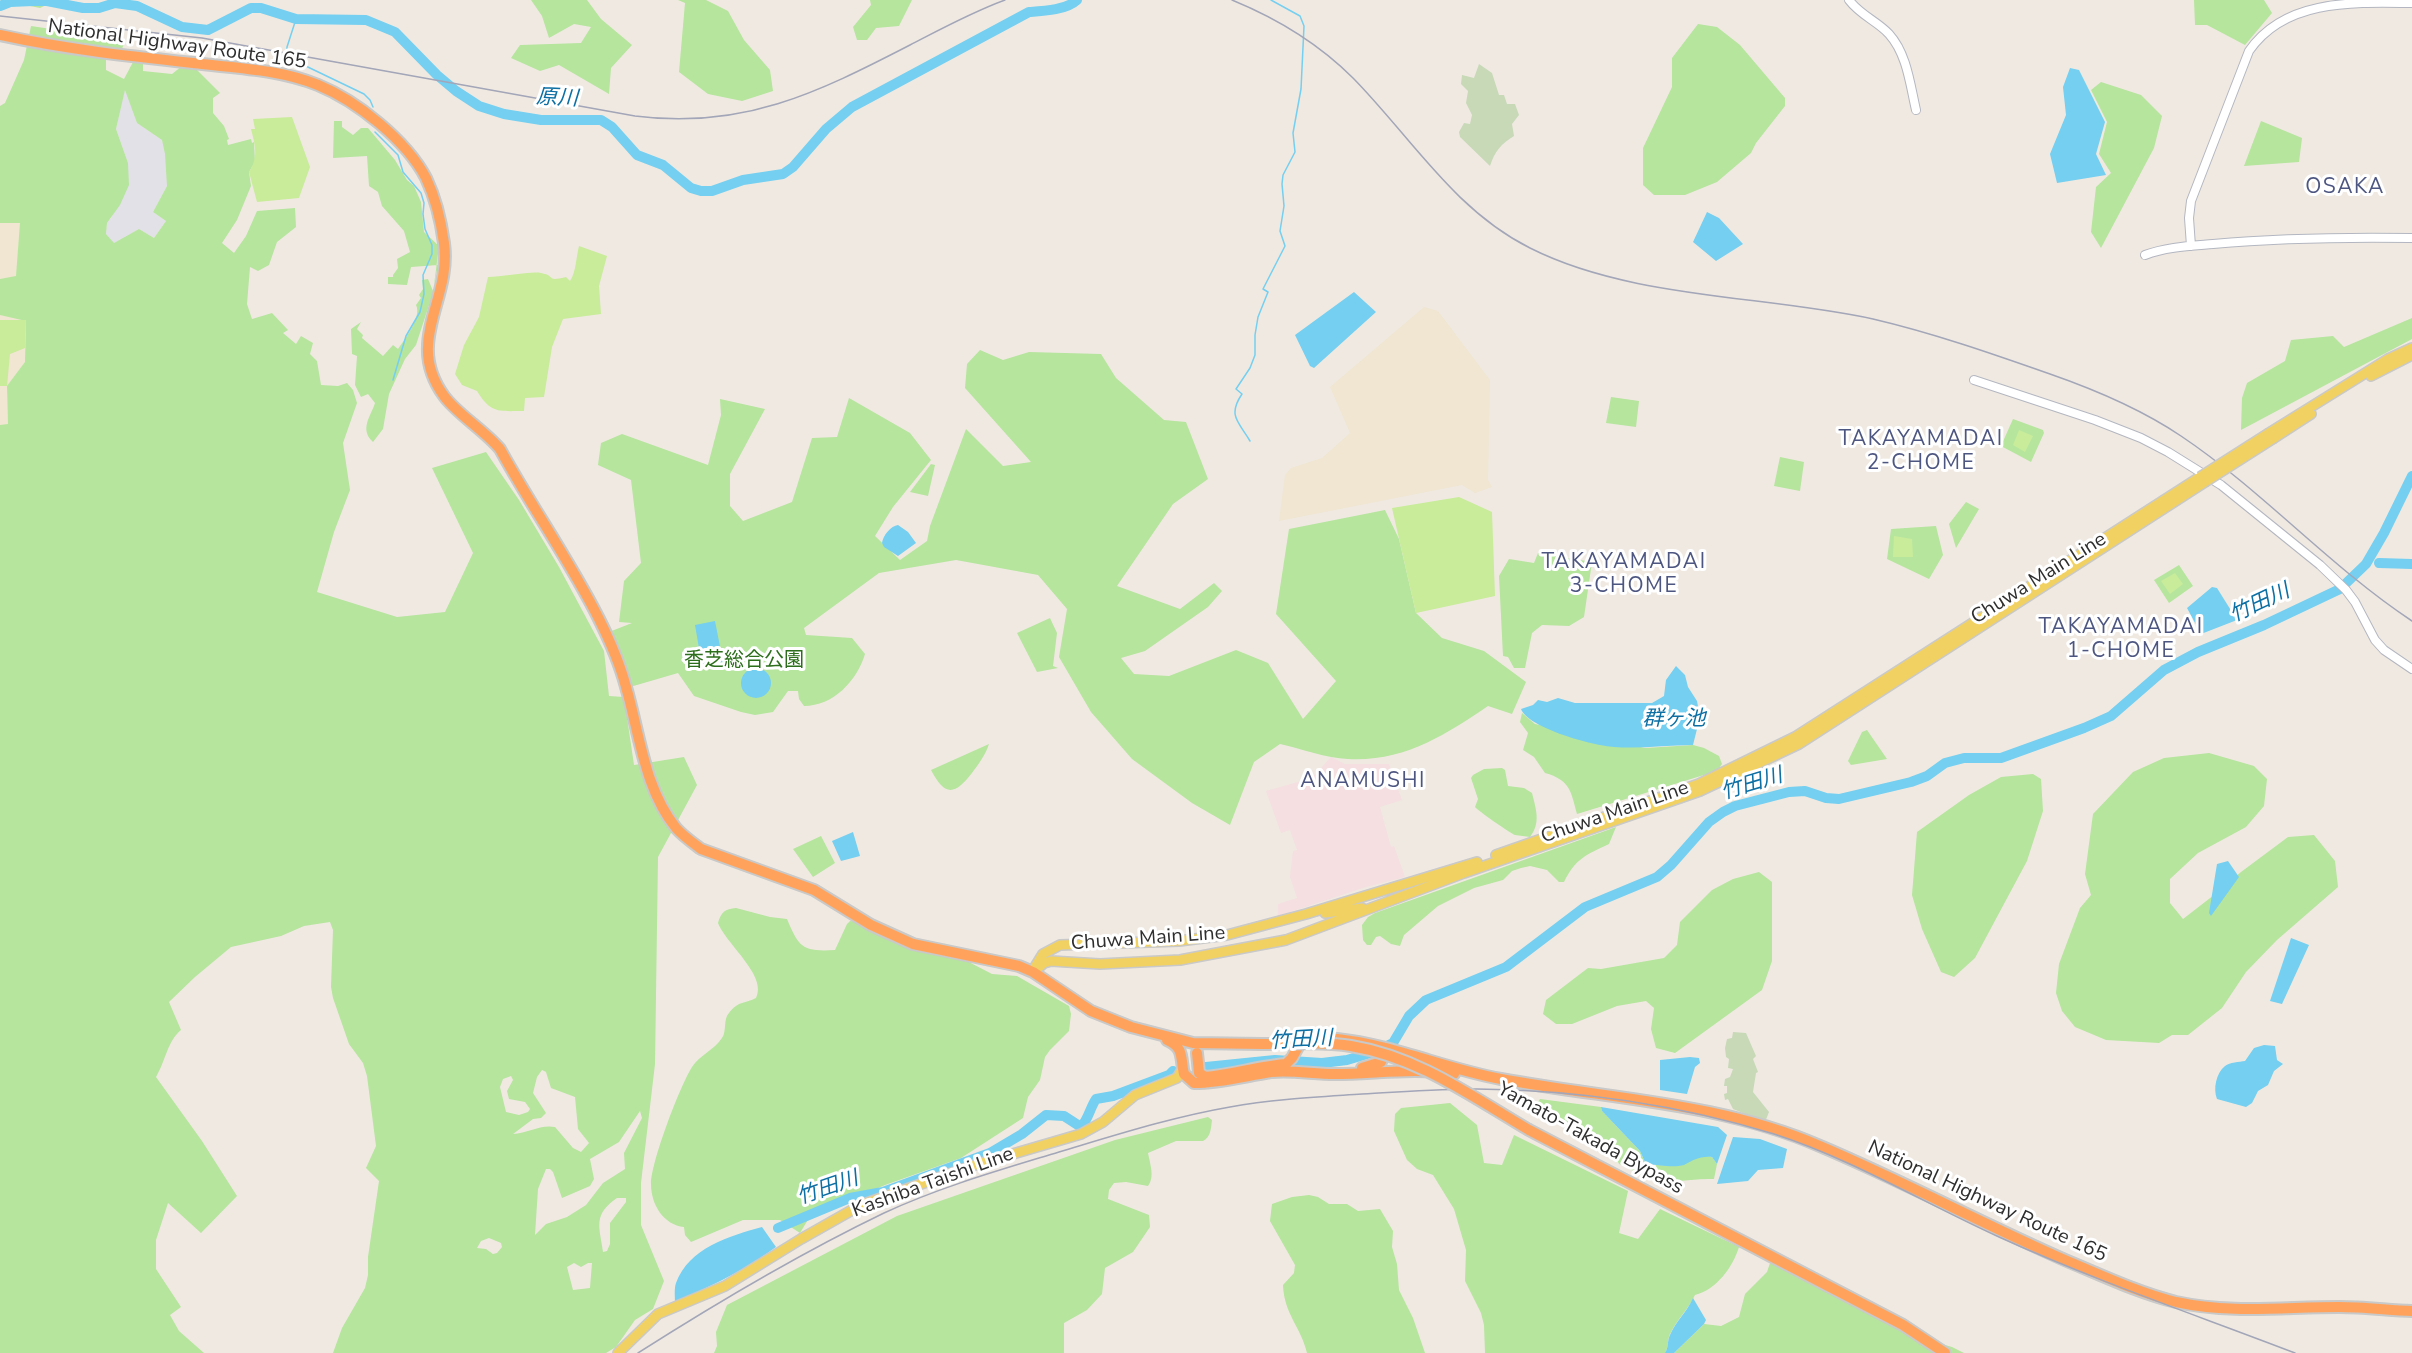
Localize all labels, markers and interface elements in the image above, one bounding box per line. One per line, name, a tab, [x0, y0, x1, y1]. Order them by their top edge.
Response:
street label: National Highway Route 165	[46, 15, 308, 75]
water label: 原川	[535, 85, 579, 113]
district label: OSAKA	[2305, 175, 2385, 201]
district label: TAKAYAMADAI 2-CHOME	[1838, 427, 2004, 477]
street label: Chuwa Main Line	[1967, 528, 2111, 630]
district label: TAKAYAMADAI 3-CHOME	[1541, 550, 1707, 600]
water label: 竹田川	[2226, 579, 2294, 629]
district label: TAKAYAMADAI 1-CHOME	[2038, 615, 2204, 665]
park label: 香芝総合公園	[684, 649, 804, 673]
water label: 群ヶ池	[1643, 707, 1705, 733]
water label: 竹田川	[1718, 764, 1786, 806]
district label: ANAMUSHI	[1300, 769, 1426, 795]
street label: Chuwa Main Line	[1538, 776, 1692, 850]
street label: Chuwa Main Line	[1070, 922, 1226, 956]
water label: 竹田川	[1269, 1027, 1333, 1055]
street label: Yamato-Takada Bypass	[1493, 1078, 1687, 1200]
street label: National Highway Route 165	[1864, 1136, 2110, 1268]
street label: Kashiba Taishi Line	[849, 1143, 1017, 1223]
water label: 竹田川	[794, 1167, 862, 1211]

